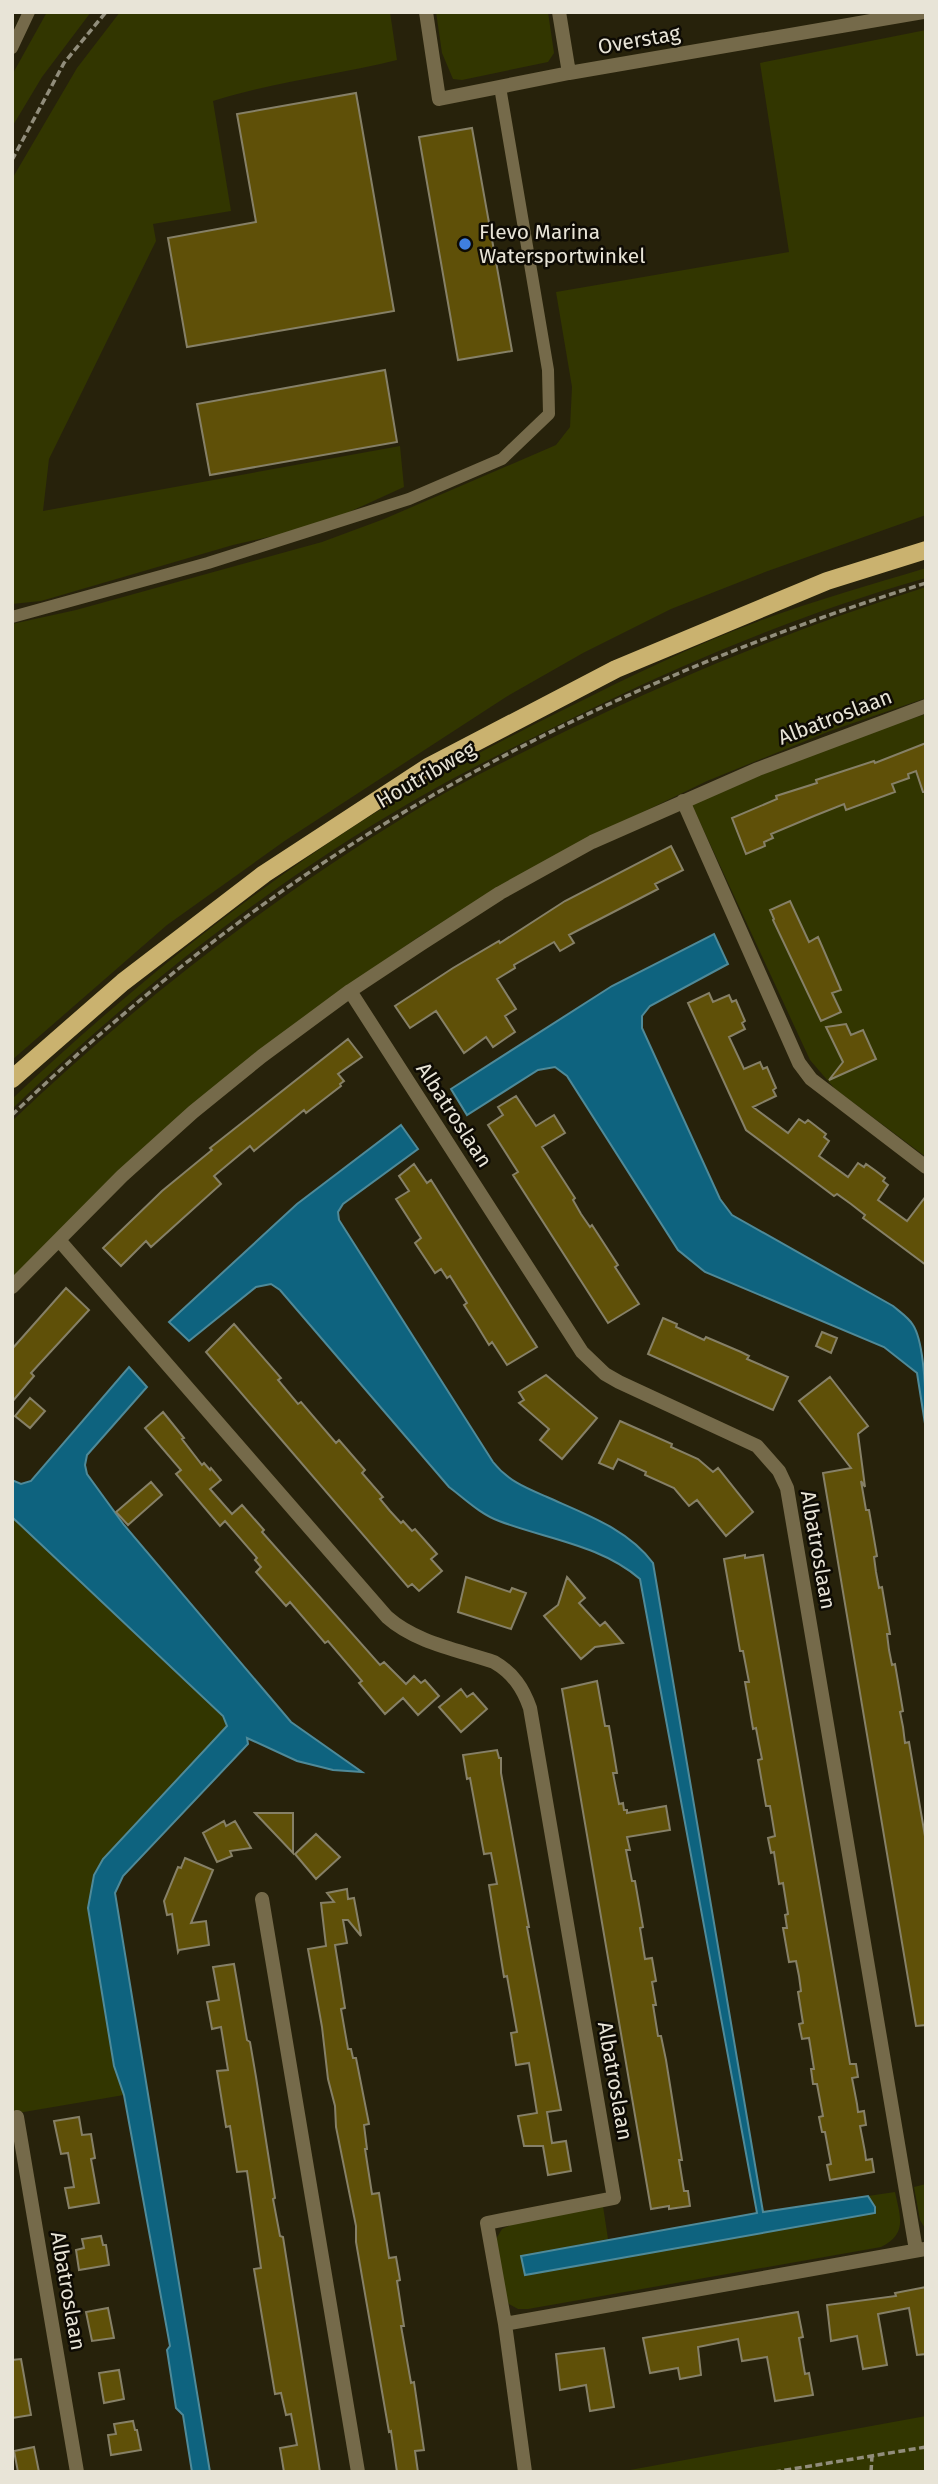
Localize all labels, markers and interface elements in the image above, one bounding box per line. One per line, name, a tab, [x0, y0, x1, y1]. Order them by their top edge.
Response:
street label: Overstag	[596, 20, 682, 60]
place label: Flevo Marina Watersportwinkel	[479, 219, 645, 269]
marker: Flevo Marina Watersportwinkel	[457, 236, 473, 252]
street label: Albatroslaan	[774, 683, 896, 751]
street label: Houtribweg	[372, 736, 480, 814]
street label: Albatroslaan	[410, 1058, 498, 1172]
street label: Albatroslaan	[795, 1489, 841, 1611]
street label: Albatroslaan	[592, 2020, 638, 2142]
street label: Albatroslaan	[45, 2230, 91, 2352]

